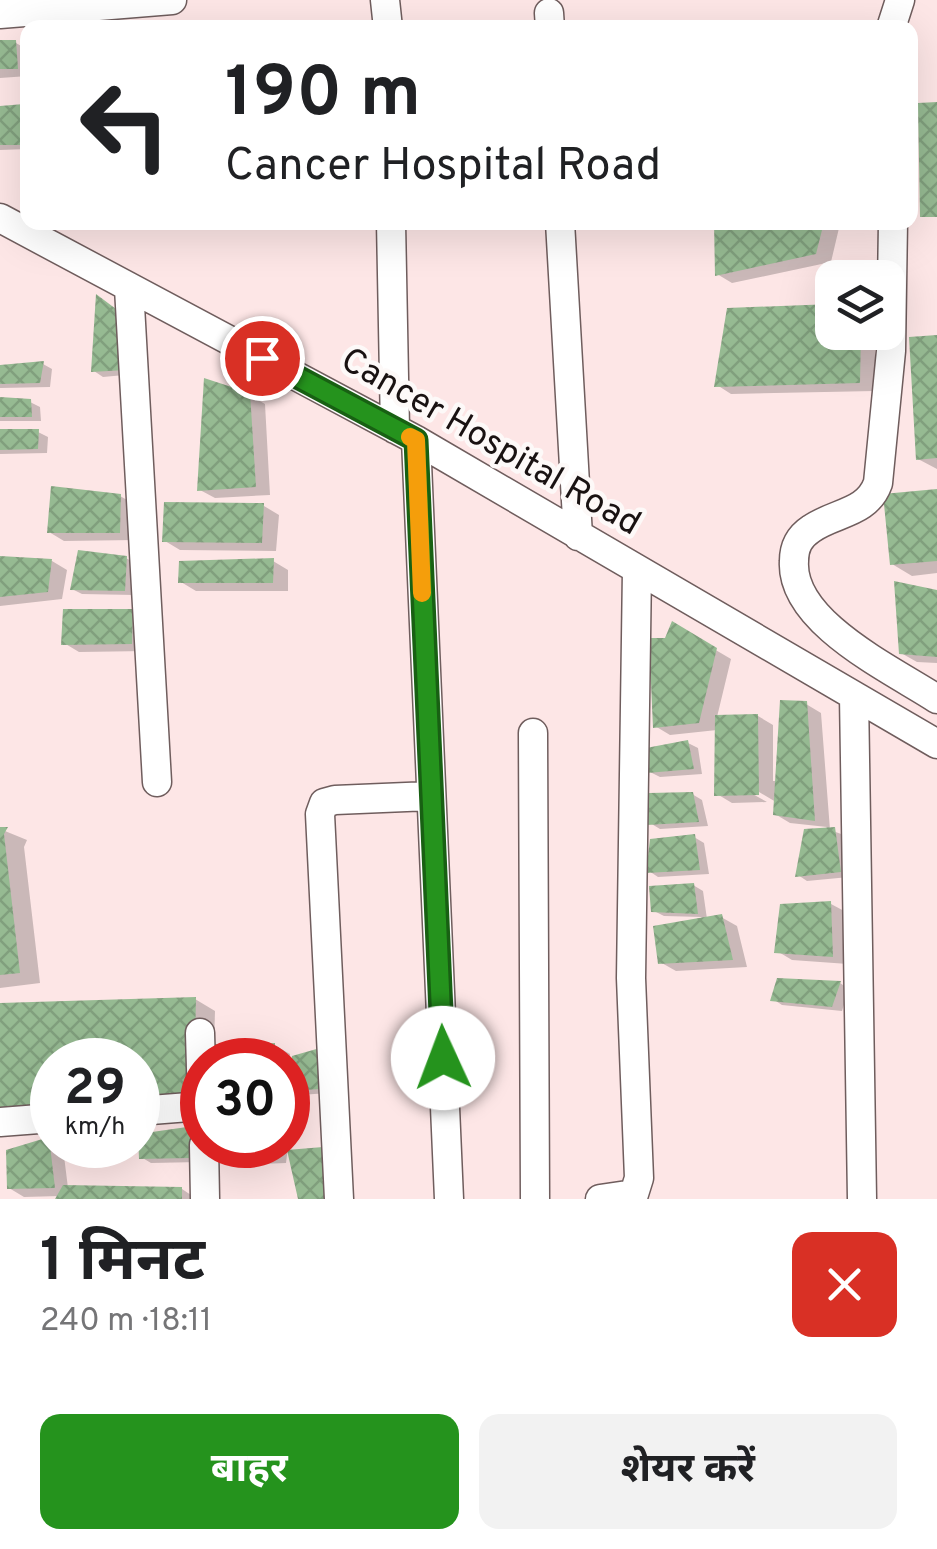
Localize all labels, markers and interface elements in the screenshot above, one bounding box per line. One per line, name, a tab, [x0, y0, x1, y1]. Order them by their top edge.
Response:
text: 190 m	[225, 52, 421, 141]
icon: left	[60, 60, 190, 190]
text: Cancer Hospital Road	[225, 139, 661, 196]
map controls	[815, 260, 905, 350]
button: layers	[815, 260, 905, 350]
pin	[220, 316, 305, 401]
icon: arrive	[235, 331, 290, 386]
street label: Cancer Hospital Road	[332, 339, 648, 547]
position arrow	[391, 1006, 495, 1110]
speed limit sign: 30	[180, 1038, 310, 1168]
text: 29	[64, 1059, 126, 1122]
text: km/h	[65, 1112, 125, 1144]
text: 1 मिनट	[40, 1226, 205, 1302]
button: close	[792, 1232, 897, 1337]
text: 240 m · 18:11	[40, 1302, 212, 1342]
button: बाहर	[40, 1414, 459, 1529]
button: शेयर करें	[479, 1414, 897, 1529]

